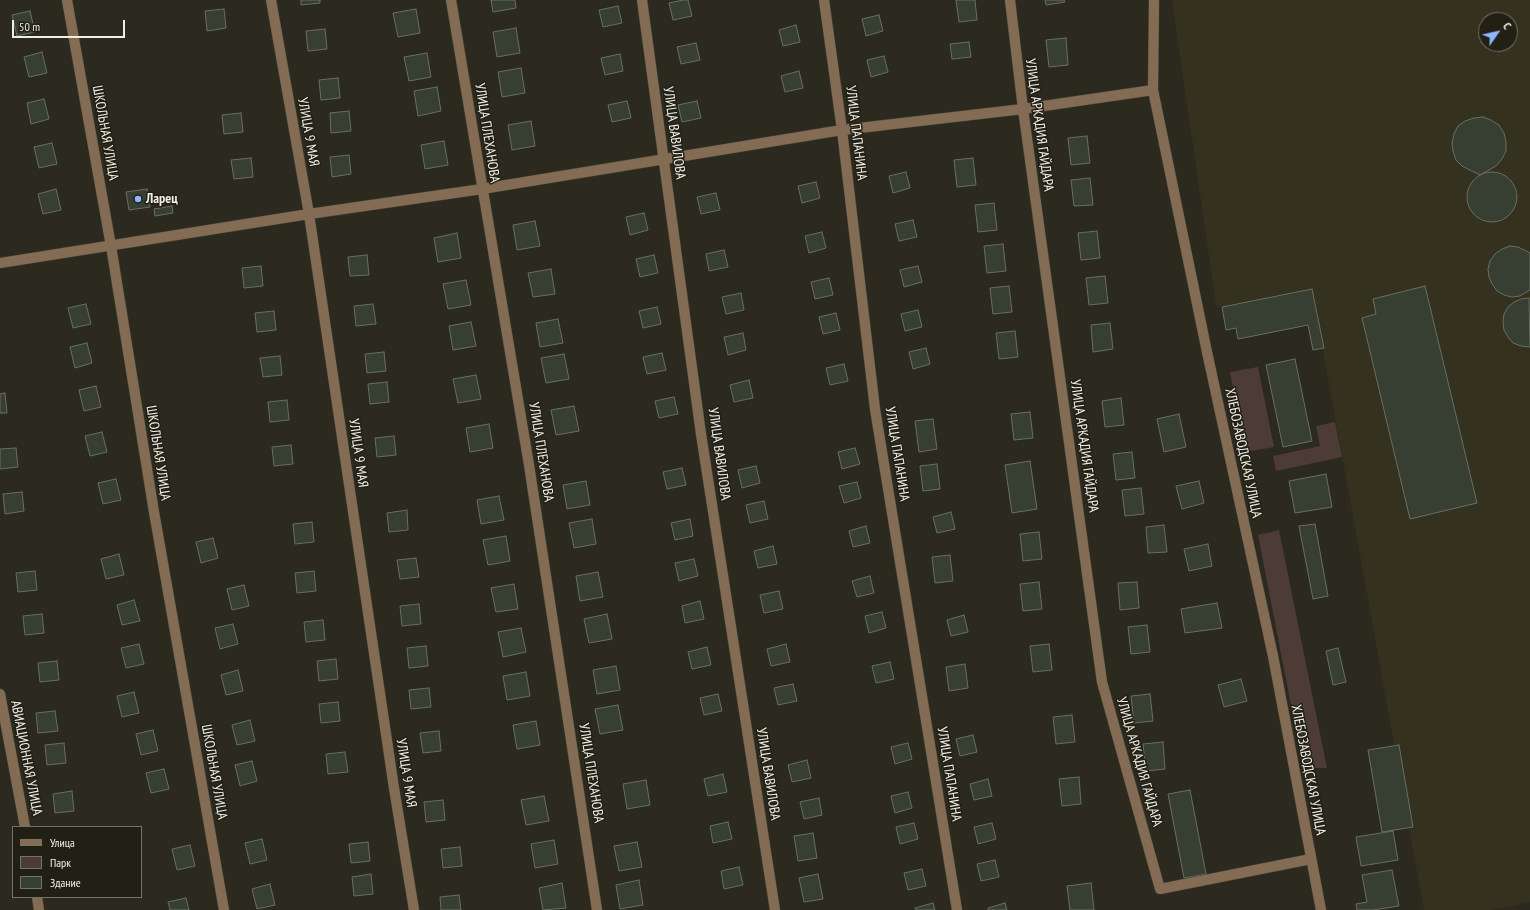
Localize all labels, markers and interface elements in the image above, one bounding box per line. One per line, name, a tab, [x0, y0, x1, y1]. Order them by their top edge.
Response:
scale bar	[14, 12, 127, 38]
north arrow	[1478, 12, 1518, 52]
text: 50 m	[19, 19, 40, 34]
text: С	[1500, 20, 1514, 32]
street label: УЛИЦА АРКАДИЯ ГАЙДАРА	[1021, 58, 1057, 192]
street label: УЛИЦА ПЛЕХАНОВА	[471, 82, 503, 184]
street label: ШКОЛЬНАЯ УЛИЦА	[88, 84, 122, 182]
street label: УЛИЦА ПАПАНИНА	[842, 85, 870, 181]
street label: УЛИЦА ВАВИЛОВА	[659, 86, 689, 180]
street label: УЛИЦА 9 МАЯ	[294, 96, 322, 168]
place label: Ларец	[146, 191, 178, 207]
marker: Ларец	[133, 194, 143, 204]
street label: УЛИЦА АРКАДИЯ ГАЙДАРА	[1066, 379, 1102, 513]
street label: ХЛЕБОЗАВОДСКАЯ УЛИЦА	[1221, 387, 1265, 519]
street label: УЛИЦА ПЛЕХАНОВА	[525, 401, 557, 503]
street label: ШКОЛЬНАЯ УЛИЦА	[142, 404, 174, 502]
street label: УЛИЦА ПАПАНИНА	[881, 406, 913, 502]
street label: УЛИЦА ВАВИЛОВА	[704, 407, 734, 501]
street label: УЛИЦА 9 МАЯ	[345, 417, 371, 489]
street label: УЛИЦА АРКАДИЯ ГАЙДАРА	[1112, 695, 1166, 829]
street label: АВИАЦИОННАЯ УЛИЦА	[7, 699, 45, 817]
street label: ХЛЕБОЗАВОДСКАЯ УЛИЦА	[1287, 703, 1329, 837]
street label: УЛИЦА ПЛЕХАНОВА	[575, 722, 607, 824]
street label: ШКОЛЬНАЯ УЛИЦА	[197, 723, 231, 821]
street label: УЛИЦА ПАПАНИНА	[933, 726, 965, 822]
street label: УЛИЦА ВАВИЛОВА	[752, 727, 784, 821]
street label: УЛИЦА 9 МАЯ	[392, 737, 420, 809]
legend	[12, 826, 142, 898]
text: Улица	[50, 835, 75, 850]
text: Парк	[50, 855, 71, 870]
text: Здание	[50, 875, 81, 890]

